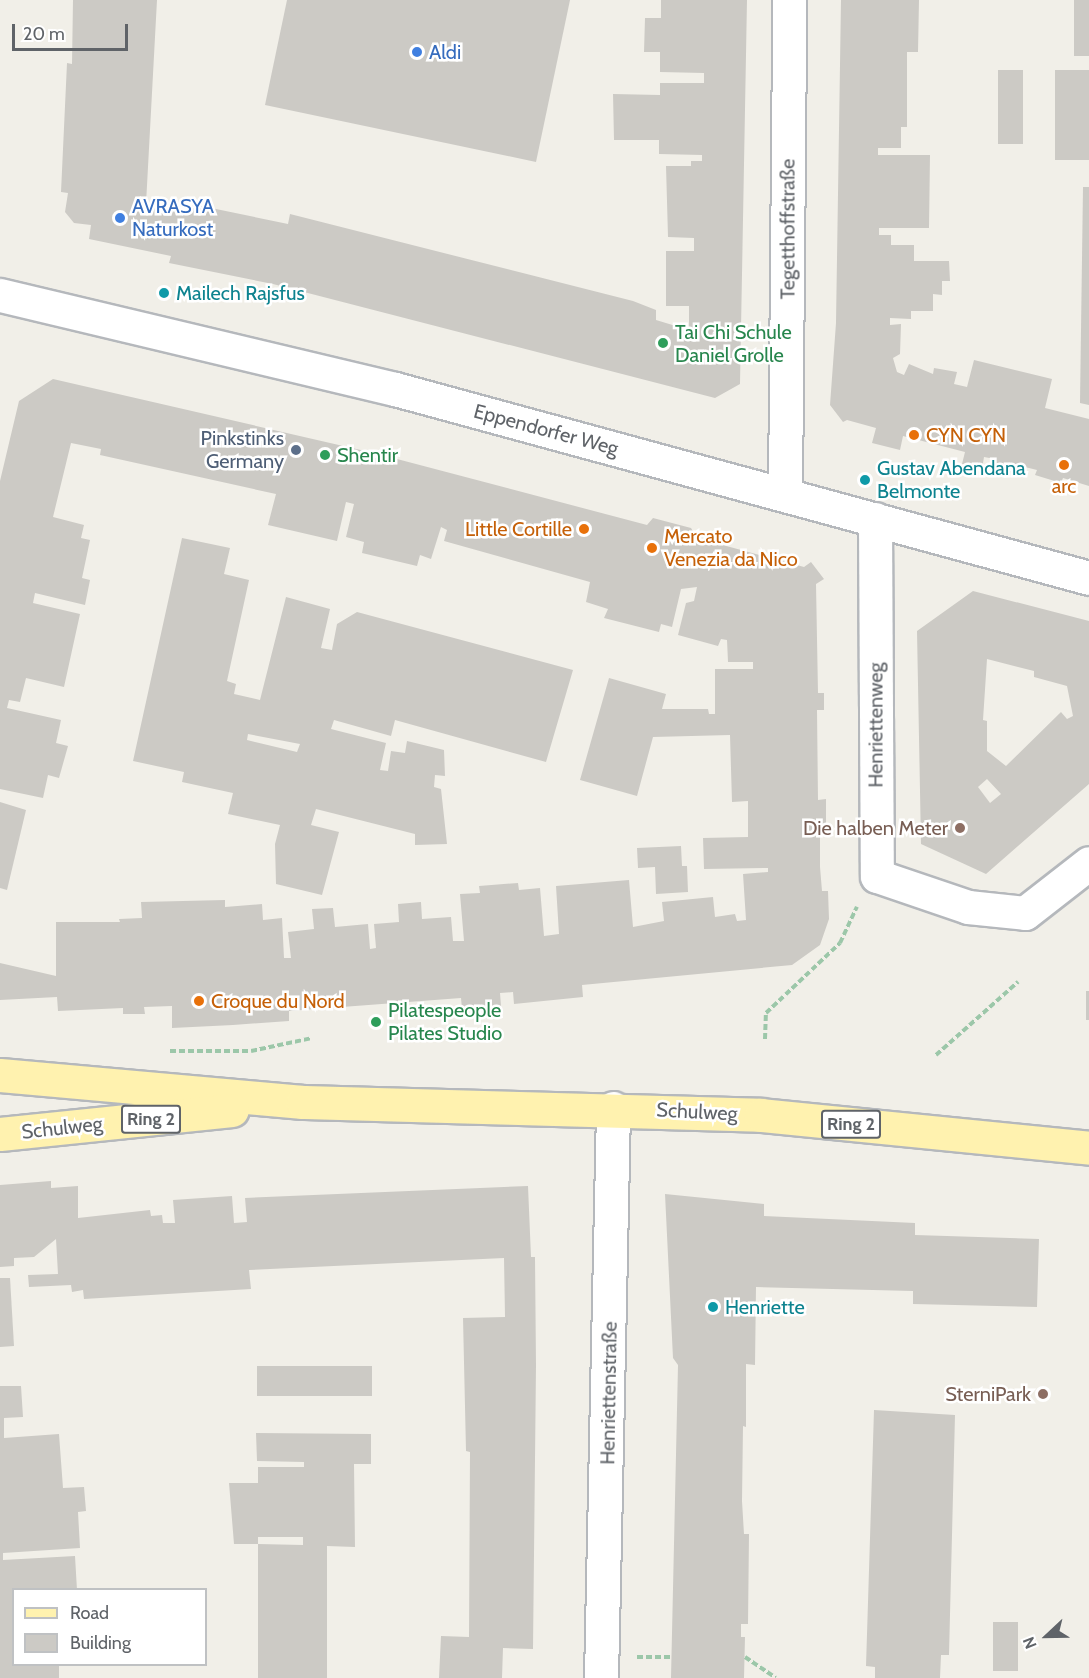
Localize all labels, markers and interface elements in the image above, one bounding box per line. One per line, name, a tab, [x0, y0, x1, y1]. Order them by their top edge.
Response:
scale bar	[15, 12, 130, 50]
text: 20 m	[23, 23, 65, 45]
place label: Aldi	[429, 40, 461, 64]
marker: Aldi	[410, 45, 424, 59]
street label: Tegetthoffstraße	[776, 159, 800, 299]
place label: AVRASYA Naturkost	[132, 195, 214, 242]
marker: AVRASYA Naturkost	[113, 211, 127, 225]
place label: Mailech Rajsfus	[176, 281, 305, 305]
marker: Mailech Rajsfus	[157, 286, 171, 300]
place label: Tai Chi Schule Daniel Grolle	[675, 320, 792, 367]
marker: Tai Chi Schule Daniel Grolle	[656, 336, 670, 350]
street label: Eppendorfer Weg	[471, 399, 621, 461]
place label: CYN CYN	[926, 423, 1006, 447]
place label: Pinkstinks Germany	[201, 426, 284, 473]
marker: CYN CYN	[907, 428, 921, 442]
marker: Pinkstinks Germany	[289, 443, 303, 457]
place label: Shentir	[337, 443, 398, 467]
marker: Shentir	[318, 448, 332, 462]
place label: Gustav Abendana Belmonte	[877, 456, 1026, 503]
marker: arc	[1057, 458, 1071, 472]
marker: Gustav Abendana Belmonte	[858, 473, 872, 487]
place label: arc	[1052, 474, 1076, 498]
place label: Little Cortille	[465, 517, 572, 541]
marker: Little Cortille	[577, 522, 591, 536]
place label: Mercato Venezia da Nico	[664, 524, 798, 571]
marker: Mercato Venezia da Nico	[645, 541, 659, 555]
street label: Henriettenweg	[864, 662, 888, 788]
place label: Die halben Meter	[803, 816, 948, 840]
marker: Die halben Meter	[953, 821, 967, 835]
place label: Croque du Nord	[211, 989, 345, 1013]
marker: Croque du Nord	[192, 994, 206, 1008]
place label: Pilatespeople Pilates Studio	[388, 999, 502, 1046]
marker: Pilatespeople Pilates Studio	[369, 1015, 383, 1029]
street label: Schulweg	[656, 1098, 738, 1126]
road number: Ring 2	[121, 1104, 181, 1134]
road number: Ring 2	[821, 1109, 881, 1139]
street label: Schulweg	[20, 1112, 104, 1144]
place label: Henriette	[725, 1295, 805, 1319]
marker: Henriette	[706, 1300, 720, 1314]
street label: Henriettenstraße	[596, 1321, 622, 1465]
place label: SterniPark	[945, 1382, 1031, 1406]
marker: SterniPark	[1036, 1387, 1050, 1401]
legend	[12, 1588, 207, 1666]
text: Road	[70, 1602, 109, 1624]
north arrow	[1017, 1606, 1077, 1666]
text: Building	[70, 1632, 131, 1654]
text: N	[1019, 1634, 1041, 1652]

